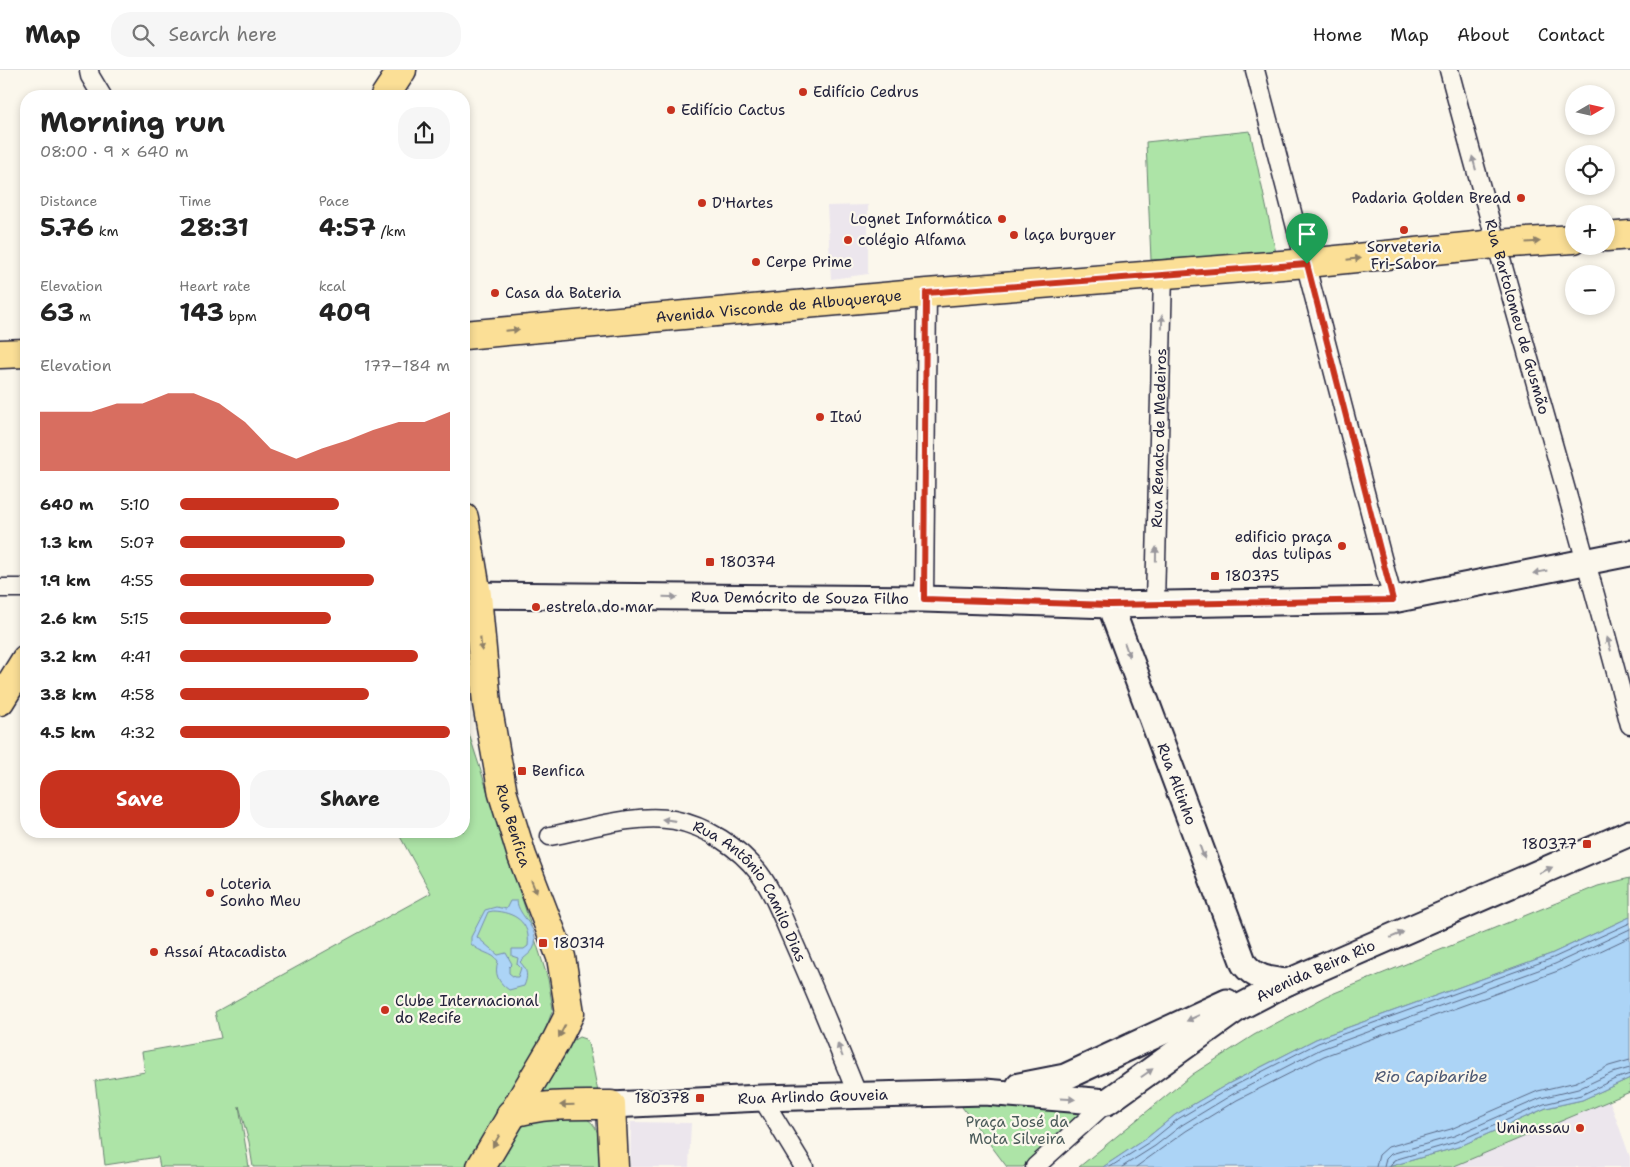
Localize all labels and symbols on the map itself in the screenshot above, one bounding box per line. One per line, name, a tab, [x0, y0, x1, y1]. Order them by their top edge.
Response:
place label: Edifício Cedrus	[813, 82, 919, 102]
north arrow	[1565, 85, 1615, 135]
marker: Edifício Cedrus	[797, 86, 809, 98]
place label: Edifício Cactus	[681, 100, 785, 120]
marker: Edifício Cactus	[665, 104, 677, 116]
one-way arrow	[1470, 156, 1478, 171]
place label: Padaria Golden Bread	[1351, 188, 1511, 208]
marker: Padaria Golden Bread	[1515, 192, 1527, 204]
place label: D'Hartes	[712, 193, 774, 213]
marker: D'Hartes	[696, 197, 708, 209]
place label: Lognet Informática	[850, 209, 993, 229]
marker: Lognet Informática	[996, 213, 1008, 225]
pin	[1286, 213, 1328, 264]
street label: Rua Bartolomeu de Gusmão	[1480, 217, 1554, 417]
marker: Sorveteria Fri-Sabor	[1398, 224, 1410, 236]
place label: laça burguer	[1024, 225, 1116, 245]
marker: laça burguer	[1008, 229, 1020, 241]
place label: colégio Alfama	[858, 230, 966, 250]
marker: colégio Alfama	[842, 234, 854, 246]
place label: Sorveteria Fri-Sabor	[1367, 237, 1442, 274]
one-way arrow	[1526, 237, 1542, 245]
place label: Cerpe Prime	[766, 252, 852, 272]
one-way arrow	[1347, 255, 1363, 263]
marker: Cerpe Prime	[750, 256, 762, 268]
place label: Casa da Bateria	[505, 283, 622, 303]
street label: Avenida Visconde de Albuquerque	[655, 285, 903, 328]
marker: Casa da Bateria	[489, 287, 501, 299]
one-way arrow	[1158, 313, 1166, 329]
one-way arrow	[505, 326, 521, 334]
street label: Rua Renato de Medeiros	[1147, 348, 1171, 528]
place label: Itaú	[830, 407, 862, 427]
marker: Itaú	[814, 411, 826, 423]
place label: edificio praça das tulipas	[1235, 527, 1333, 564]
marker: edificio praça das tulipas	[1336, 540, 1348, 552]
one-way arrow	[1152, 546, 1160, 562]
place label: 180374	[720, 552, 776, 572]
marker: 180374	[704, 556, 716, 568]
place label: 180375	[1225, 566, 1279, 586]
one-way arrow	[1532, 568, 1547, 576]
marker: 180375	[1209, 570, 1221, 582]
street label: Rua Demócrito de Souza Filho	[691, 587, 909, 609]
one-way arrow	[662, 593, 678, 601]
place label: estrela do mar	[546, 597, 654, 617]
marker: estrela do mar	[530, 601, 542, 613]
one-way arrow	[477, 636, 485, 652]
one-way arrow	[1605, 636, 1613, 651]
one-way arrow	[1124, 643, 1131, 658]
street label: Rua Altinho	[1152, 740, 1201, 828]
place label: Benfica	[532, 761, 585, 781]
marker: Benfica	[516, 765, 528, 777]
street label: Rua Benfica	[491, 783, 536, 871]
one-way arrow	[660, 816, 676, 824]
street label: Rua Antônio Camilo Dias	[690, 816, 811, 965]
place label: 180377	[1522, 834, 1577, 854]
marker: 180377	[1581, 838, 1593, 850]
one-way arrow	[1198, 845, 1206, 860]
one-way arrow	[1539, 865, 1553, 873]
place label: Loteria Sonho Meu	[220, 874, 301, 911]
one-way arrow	[530, 880, 538, 895]
marker: Loteria Sonho Meu	[204, 887, 216, 899]
one-way arrow	[1390, 930, 1404, 938]
place label: 180314	[553, 933, 605, 953]
street label: Avenida Beira Rio	[1253, 935, 1378, 1007]
marker: 180314	[537, 937, 549, 949]
place label: Assaí Atacadista	[164, 942, 287, 962]
marker: Assaí Atacadista	[148, 946, 160, 958]
place label: Clube Internacional do Recife	[395, 991, 539, 1028]
marker: Clube Internacional do Recife	[379, 1004, 391, 1016]
one-way arrow	[1186, 1014, 1200, 1022]
one-way arrow	[558, 1023, 566, 1038]
one-way arrow	[836, 1043, 843, 1058]
water label: Rio Capibaribe	[1375, 1066, 1487, 1087]
one-way arrow	[1140, 1068, 1154, 1078]
street label: Rua Arlindo Gouveia	[737, 1085, 889, 1109]
place label: 180378	[634, 1088, 690, 1108]
marker: 180378	[694, 1092, 706, 1104]
one-way arrow	[1061, 1095, 1077, 1103]
one-way arrow	[559, 1102, 575, 1110]
park label: Praça José da Mota Silveira	[966, 1112, 1069, 1149]
place label: Uninassau	[1497, 1118, 1570, 1138]
marker: Uninassau	[1574, 1122, 1586, 1134]
one-way arrow	[491, 1134, 500, 1147]

